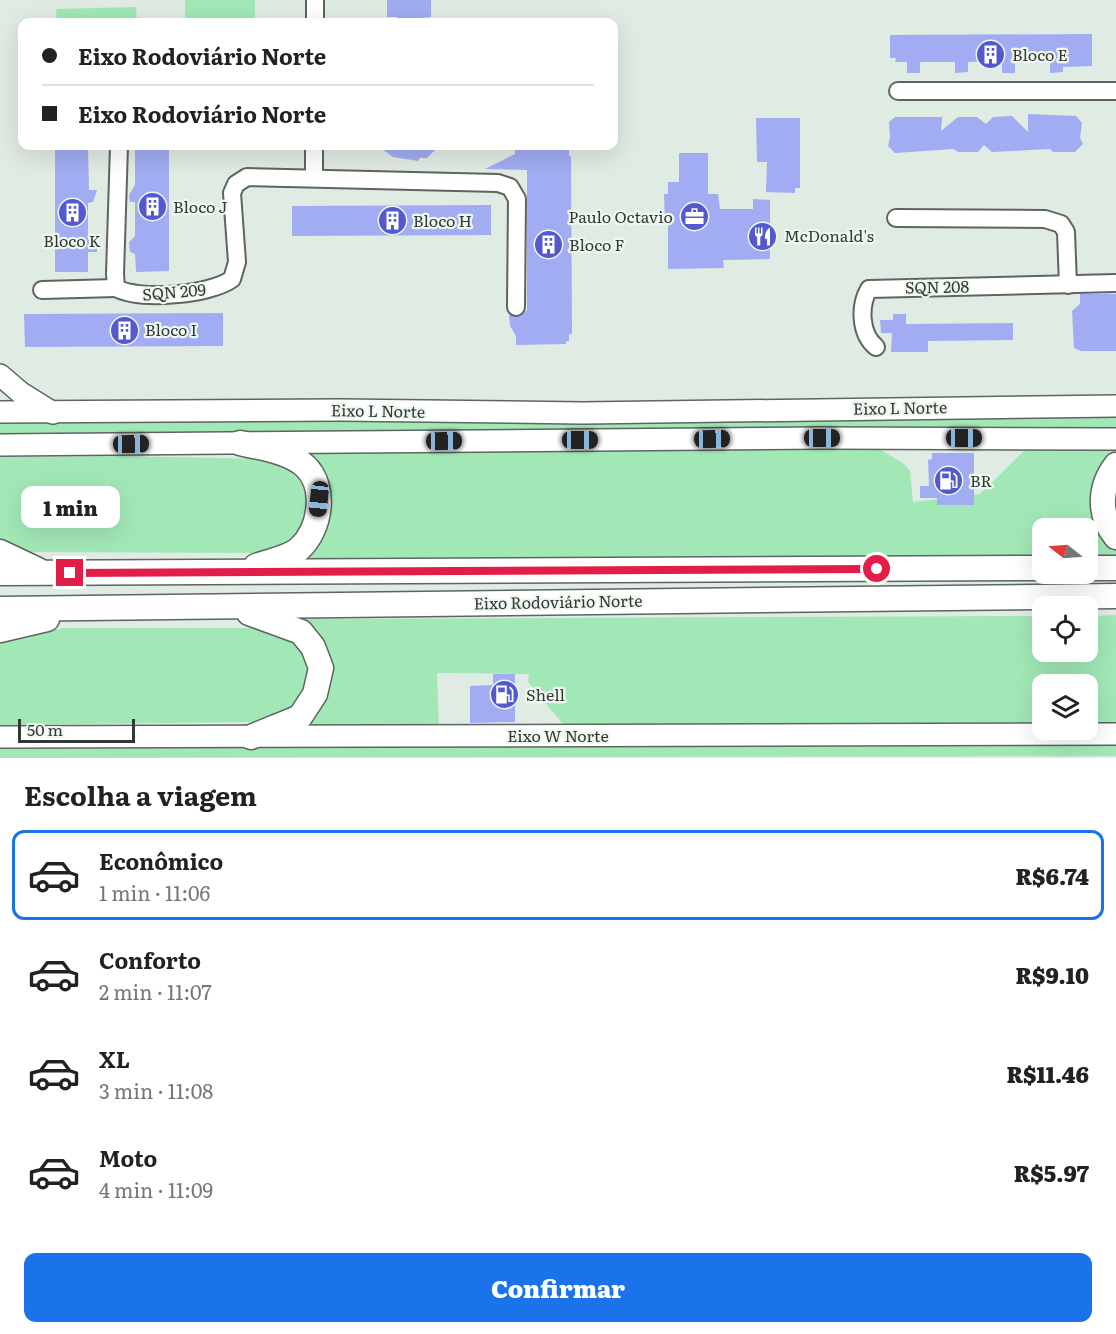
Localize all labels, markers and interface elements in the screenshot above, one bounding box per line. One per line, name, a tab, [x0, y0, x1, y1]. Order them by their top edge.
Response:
text: Eixo Rodoviário Norte	[78, 39, 326, 72]
building icon: Bloco E	[975, 39, 1007, 71]
place label: Bloco E	[1012, 42, 1068, 66]
text: Eixo Rodoviário Norte	[78, 97, 326, 130]
building icon: Bloco J	[136, 191, 168, 223]
place label: Bloco J	[173, 194, 228, 218]
building icon: Bloco K	[56, 197, 88, 229]
office icon: Paulo Octavio	[678, 201, 710, 233]
place label: Paulo Octavio	[569, 204, 673, 228]
building icon: Bloco H	[376, 205, 408, 237]
place label: Bloco H	[413, 208, 472, 232]
restaurant icon: McDonald's	[747, 220, 779, 252]
place label: McDonald's	[784, 223, 874, 247]
place label: Bloco K	[43, 228, 101, 252]
building icon: Bloco F	[532, 229, 564, 261]
place label: Bloco F	[569, 232, 625, 256]
street label: SQN 208	[905, 273, 970, 299]
street label: SQN 209	[141, 276, 207, 306]
building icon: Bloco I	[108, 314, 140, 346]
place label: Bloco I	[145, 317, 197, 341]
street label: Eixo L Norte	[853, 394, 947, 420]
street label: Eixo L Norte	[331, 397, 425, 423]
car	[804, 429, 840, 447]
car	[946, 429, 982, 447]
car	[694, 430, 730, 448]
car	[562, 431, 598, 449]
car	[426, 432, 462, 450]
car	[113, 435, 149, 453]
fuel station icon: BR	[933, 465, 965, 497]
place label: BR	[970, 468, 993, 492]
car	[308, 480, 330, 518]
callout: 1 min	[20, 486, 119, 528]
text: 1 min	[43, 492, 98, 522]
north arrow	[1032, 518, 1098, 584]
map controls	[1032, 518, 1098, 740]
route start	[863, 555, 890, 582]
route end	[56, 559, 83, 586]
street label: Eixo Rodoviário Norte	[473, 588, 643, 614]
button: locate	[1032, 596, 1098, 662]
button: layers	[1032, 674, 1098, 740]
fuel station icon: Shell	[489, 679, 521, 711]
place label: Shell	[526, 682, 565, 706]
scale bar	[18, 716, 135, 744]
text: 50 m	[27, 717, 63, 741]
street label: Eixo W Norte	[507, 723, 609, 747]
text: Escolha a viagem	[24, 774, 257, 814]
text: Econômico	[99, 844, 223, 877]
icon: car	[27, 848, 81, 902]
text: R$6.74	[1015, 859, 1089, 892]
text: 1 min · 11:06	[99, 877, 210, 907]
text: Conforto	[99, 943, 201, 976]
icon: car	[27, 947, 81, 1001]
text: R$9.10	[1015, 958, 1089, 991]
text: 2 min · 11:07	[99, 976, 212, 1006]
text: XL	[99, 1042, 130, 1075]
icon: car	[27, 1046, 81, 1100]
text: R$11.46	[1006, 1057, 1089, 1090]
text: 3 min · 11:08	[99, 1075, 213, 1105]
text: Moto	[99, 1141, 157, 1174]
icon: car	[27, 1145, 81, 1199]
text: R$5.97	[1014, 1156, 1089, 1189]
text: 4 min · 11:09	[99, 1174, 213, 1204]
button: Confirmar	[24, 1253, 1092, 1322]

